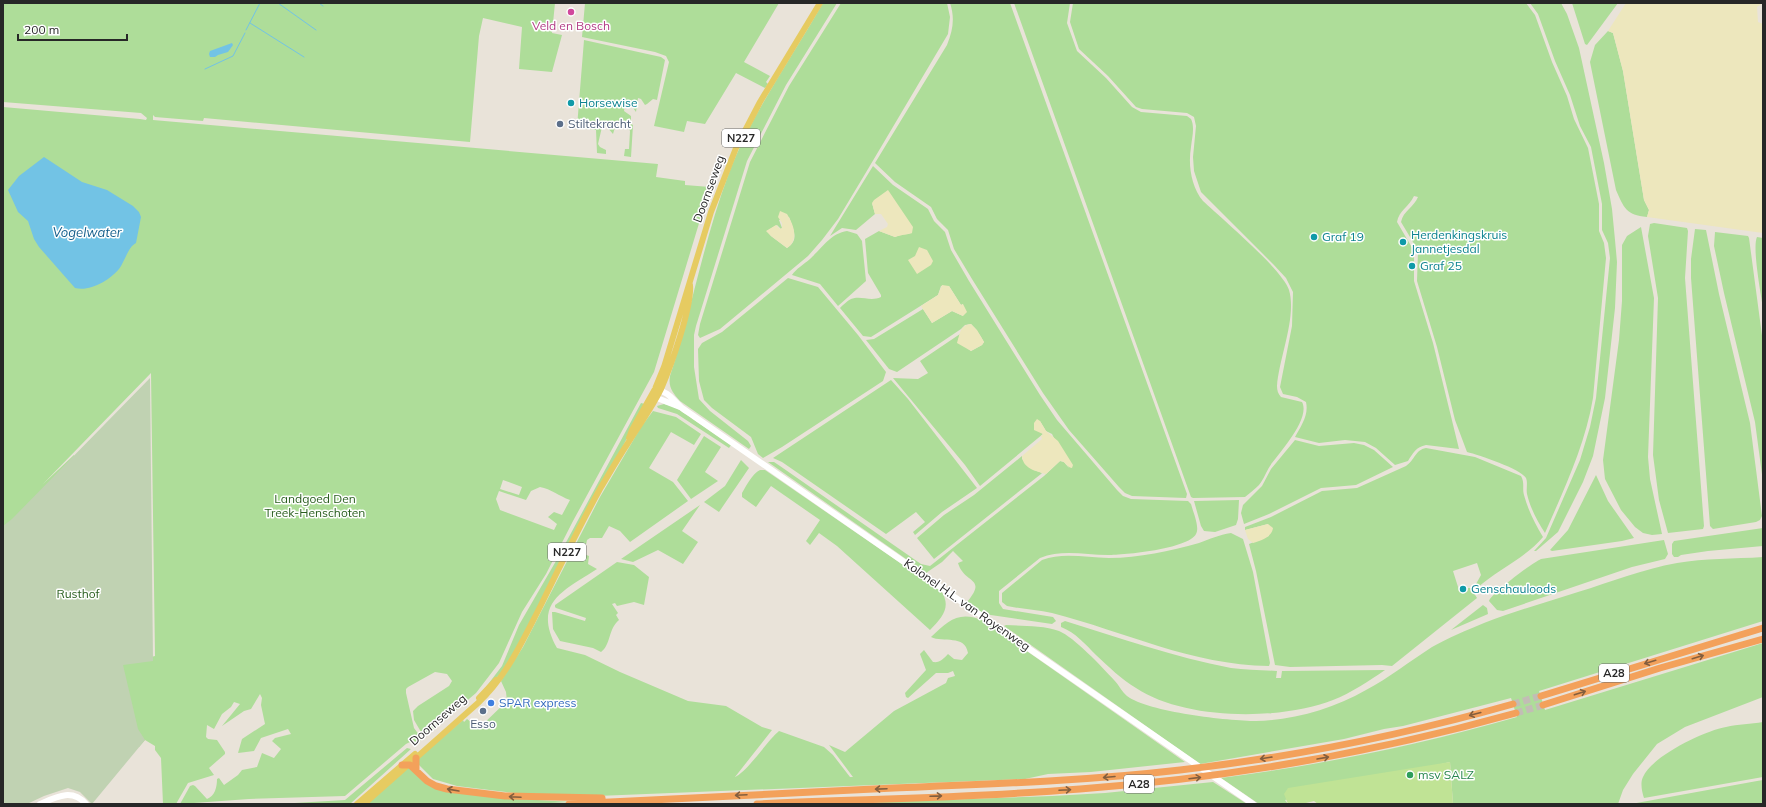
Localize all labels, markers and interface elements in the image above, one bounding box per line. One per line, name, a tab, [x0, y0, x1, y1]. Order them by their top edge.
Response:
marker: Veld en Bosch	[566, 7, 576, 17]
scale bar	[18, 16, 127, 42]
place label: Veld en Bosch	[532, 18, 610, 33]
text: 200 m	[24, 22, 59, 37]
place label: Horsewise	[579, 95, 638, 110]
marker: Horsewise	[566, 98, 576, 108]
place label: Stiltekracht	[568, 116, 631, 131]
marker: Stiltekracht	[555, 119, 565, 129]
road number: N227	[722, 129, 760, 147]
street label: Doornseweg	[689, 153, 728, 225]
water label: Vogelwater	[53, 224, 123, 240]
place label: Herdenkingskruis Jannetjesdal	[1411, 227, 1507, 256]
place label: Graf 19	[1322, 229, 1364, 244]
marker: Graf 19	[1309, 232, 1319, 242]
marker: Herdenkingskruis Jannetjesdal	[1398, 237, 1408, 247]
place label: Graf 25	[1420, 258, 1462, 273]
marker: Graf 25	[1407, 261, 1417, 271]
park label: Landgoed Den Treek-Henschoten	[265, 491, 365, 520]
road number: N227	[548, 543, 586, 561]
street label: Kolonel H.L. van Royenweg	[901, 555, 1033, 654]
place label: Genschauloods	[1471, 581, 1556, 596]
marker: Genschauloods	[1458, 584, 1468, 594]
park label: Rusthof	[56, 586, 101, 601]
one-way arrow	[1691, 653, 1704, 660]
one-way arrow	[1643, 659, 1656, 666]
road number: A28	[1599, 664, 1629, 682]
one-way arrow	[1574, 689, 1587, 696]
street label: Doornseweg	[406, 691, 469, 748]
place label: SPAR express	[499, 695, 577, 710]
marker: SPAR express	[486, 698, 496, 708]
marker: Esso	[478, 706, 488, 716]
one-way arrow	[1469, 711, 1482, 718]
place label: Esso	[470, 716, 496, 731]
one-way arrow	[1260, 754, 1273, 762]
one-way arrow	[1316, 754, 1329, 762]
place label: msv SALZ	[1418, 767, 1474, 782]
marker: msv SALZ	[1405, 770, 1415, 780]
one-way arrow	[1103, 773, 1116, 781]
one-way arrow	[1188, 774, 1201, 781]
road number: A28	[1124, 775, 1154, 793]
one-way arrow	[875, 785, 888, 793]
one-way arrow	[447, 786, 460, 794]
one-way arrow	[1058, 787, 1071, 794]
one-way arrow	[735, 791, 748, 799]
one-way arrow	[509, 793, 522, 800]
one-way arrow	[929, 793, 942, 800]

